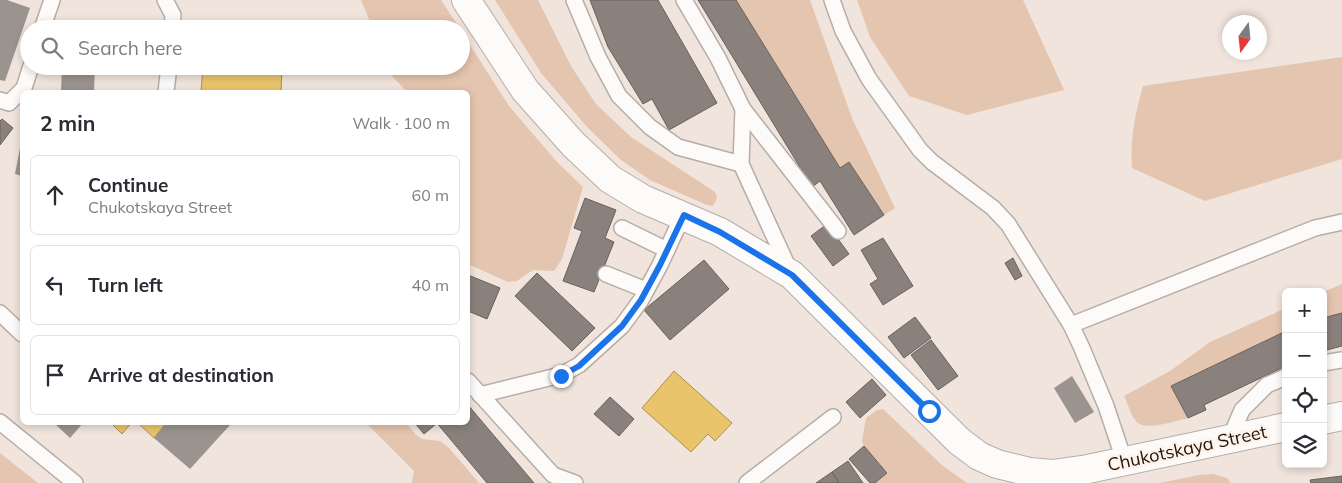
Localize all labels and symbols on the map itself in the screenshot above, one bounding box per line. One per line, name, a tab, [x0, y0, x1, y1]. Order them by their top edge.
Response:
north arrow	[1222, 15, 1267, 60]
route end	[550, 365, 573, 388]
route start	[918, 400, 941, 423]
street label: Chukotskaya Street	[1105, 420, 1269, 476]

